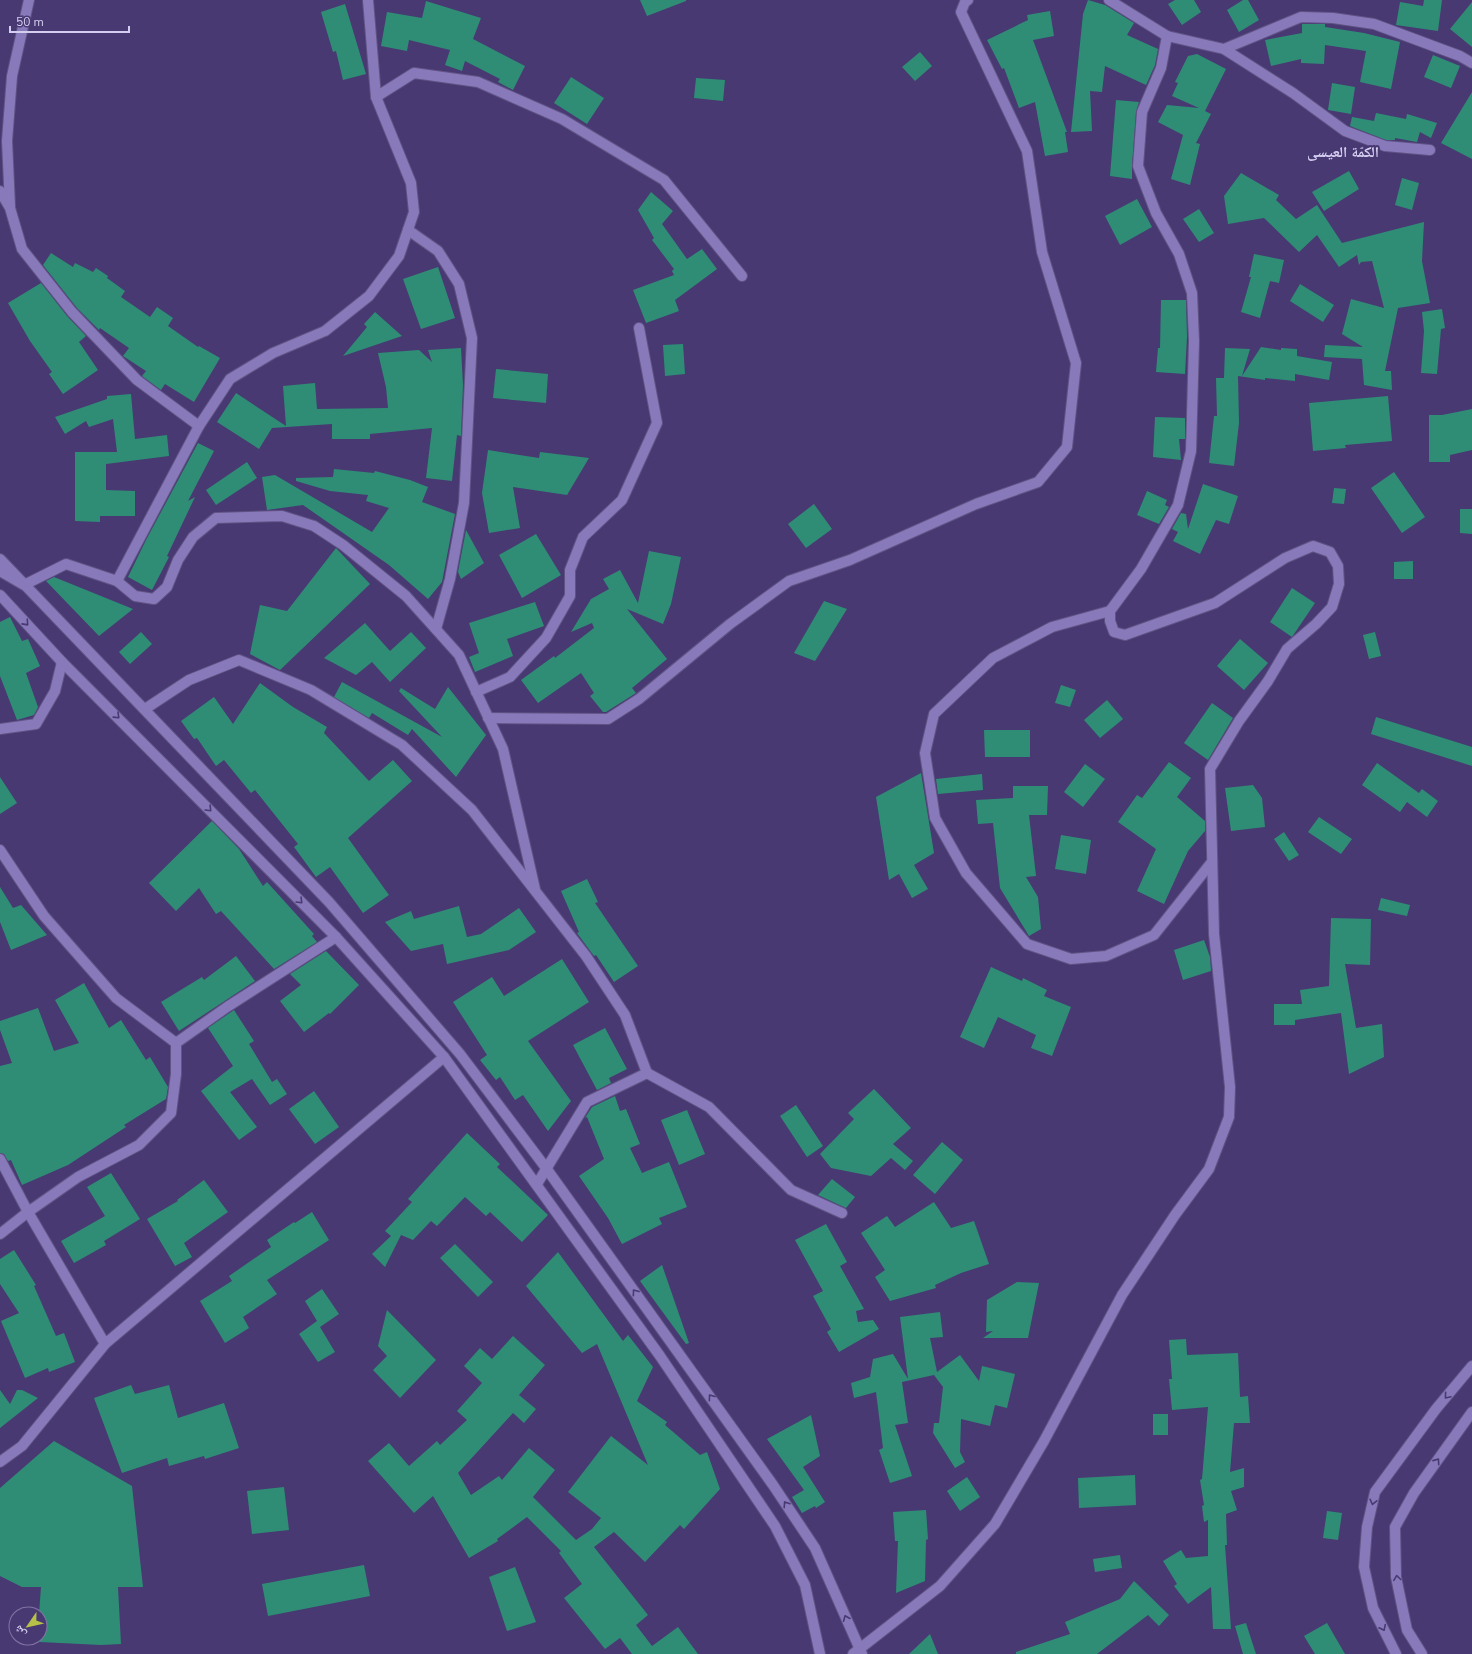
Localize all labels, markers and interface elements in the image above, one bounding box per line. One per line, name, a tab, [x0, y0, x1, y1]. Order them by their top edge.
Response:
scale bar	[10, 8, 129, 34]
text: 50 m	[16, 14, 44, 30]
district label: الكمّة العيسى	[1307, 142, 1379, 162]
one-way arrow	[22, 619, 29, 626]
one-way arrow	[112, 711, 120, 719]
one-way arrow	[204, 804, 211, 812]
one-way arrow	[295, 896, 303, 904]
one-way arrow	[633, 1289, 640, 1296]
one-way arrow	[1444, 1391, 1451, 1398]
one-way arrow	[709, 1395, 716, 1402]
one-way arrow	[1432, 1458, 1439, 1465]
one-way arrow	[1369, 1498, 1378, 1505]
one-way arrow	[783, 1501, 790, 1508]
one-way arrow	[1393, 1575, 1402, 1581]
north arrow	[8, 1606, 48, 1646]
one-way arrow	[842, 1615, 850, 1622]
text: ش	[10, 1622, 30, 1640]
one-way arrow	[1378, 1623, 1386, 1631]

